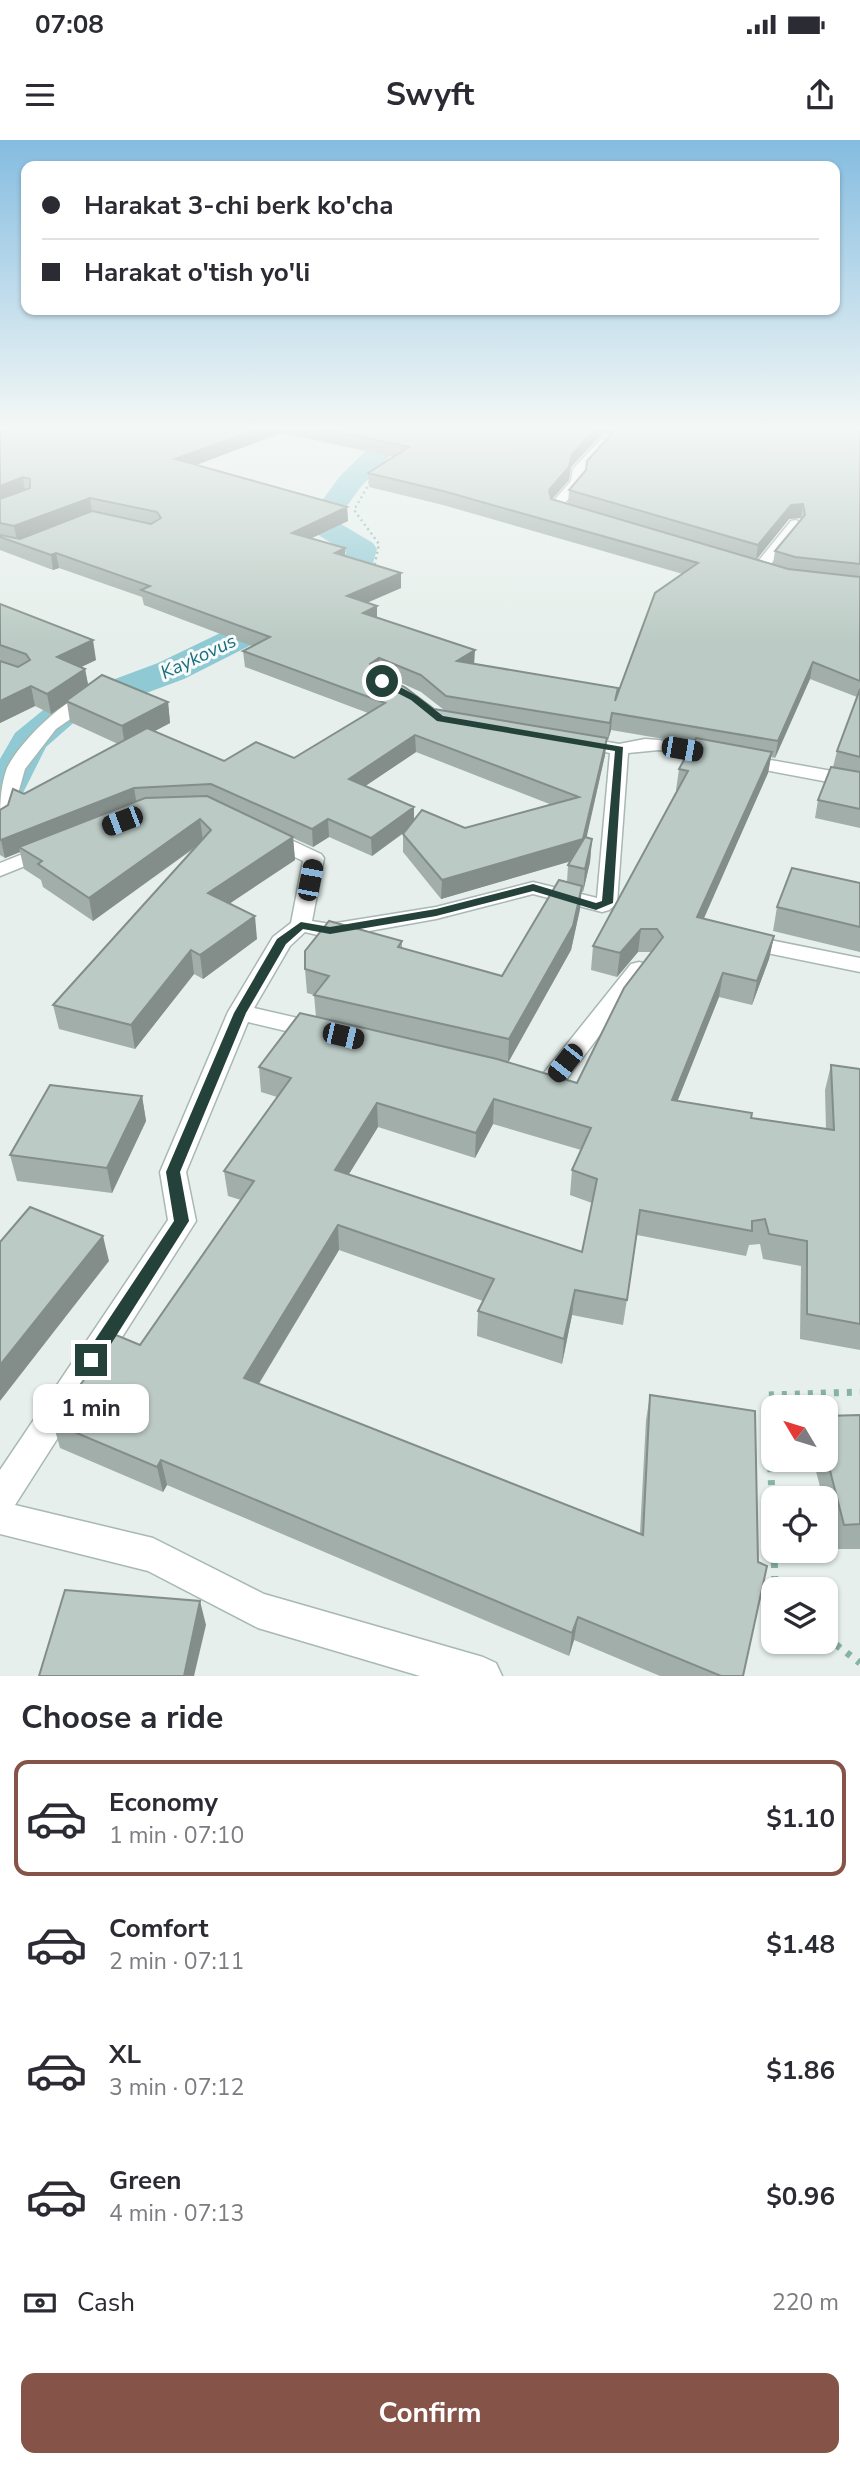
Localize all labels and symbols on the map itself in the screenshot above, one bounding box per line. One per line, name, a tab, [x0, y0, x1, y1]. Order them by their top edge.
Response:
water label: Kaykovus	[156, 628, 241, 686]
route start	[366, 665, 398, 697]
car	[660, 735, 705, 763]
car	[99, 804, 146, 838]
car	[296, 857, 325, 903]
car	[321, 1021, 366, 1051]
car	[544, 1040, 587, 1086]
route end	[75, 1344, 107, 1376]
callout: 1 min	[33, 1384, 149, 1434]
north arrow	[761, 1395, 838, 1472]

